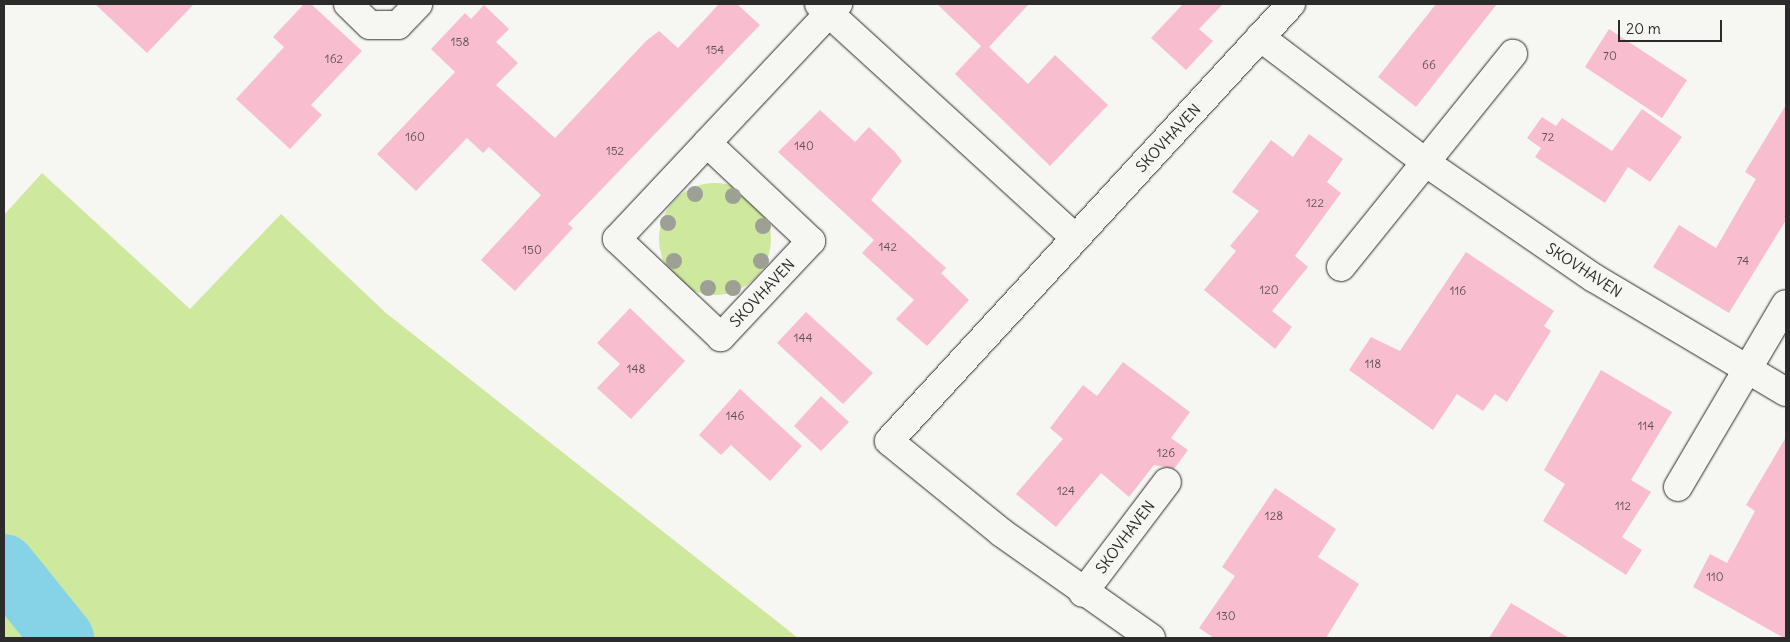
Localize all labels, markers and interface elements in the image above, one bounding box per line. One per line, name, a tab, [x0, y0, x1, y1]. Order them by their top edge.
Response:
scale bar	[1620, 10, 1724, 42]
text: 20 m	[1626, 19, 1661, 38]
house number: 158	[451, 35, 469, 49]
house number: 154	[706, 43, 724, 57]
house number: 70	[1603, 49, 1617, 63]
house number: 162	[325, 52, 343, 66]
house number: 66	[1422, 58, 1436, 72]
street label: SKOVHAVEN	[1132, 100, 1204, 176]
house number: 160	[405, 130, 425, 144]
house number: 72	[1542, 130, 1554, 144]
house number: 140	[794, 139, 814, 153]
house number: 152	[606, 144, 624, 158]
house number: 122	[1306, 196, 1324, 210]
street label: SKOVHAVEN	[1543, 239, 1625, 301]
house number: 142	[879, 240, 897, 254]
house number: 150	[522, 243, 542, 257]
house number: 74	[1737, 254, 1749, 268]
street label: SKOVHAVEN	[726, 255, 798, 331]
house number: 120	[1259, 283, 1279, 297]
house number: 116	[1450, 284, 1466, 298]
house number: 144	[794, 331, 812, 345]
house number: 118	[1365, 357, 1381, 371]
house number: 148	[627, 362, 645, 376]
house number: 146	[726, 409, 744, 423]
house number: 114	[1638, 419, 1654, 433]
house number: 126	[1157, 446, 1175, 460]
house number: 124	[1057, 484, 1075, 498]
street label: SKOVHAVEN	[1092, 497, 1158, 577]
house number: 112	[1615, 499, 1631, 513]
house number: 128	[1265, 509, 1283, 523]
house number: 110	[1706, 570, 1724, 584]
house number: 130	[1216, 609, 1236, 623]

